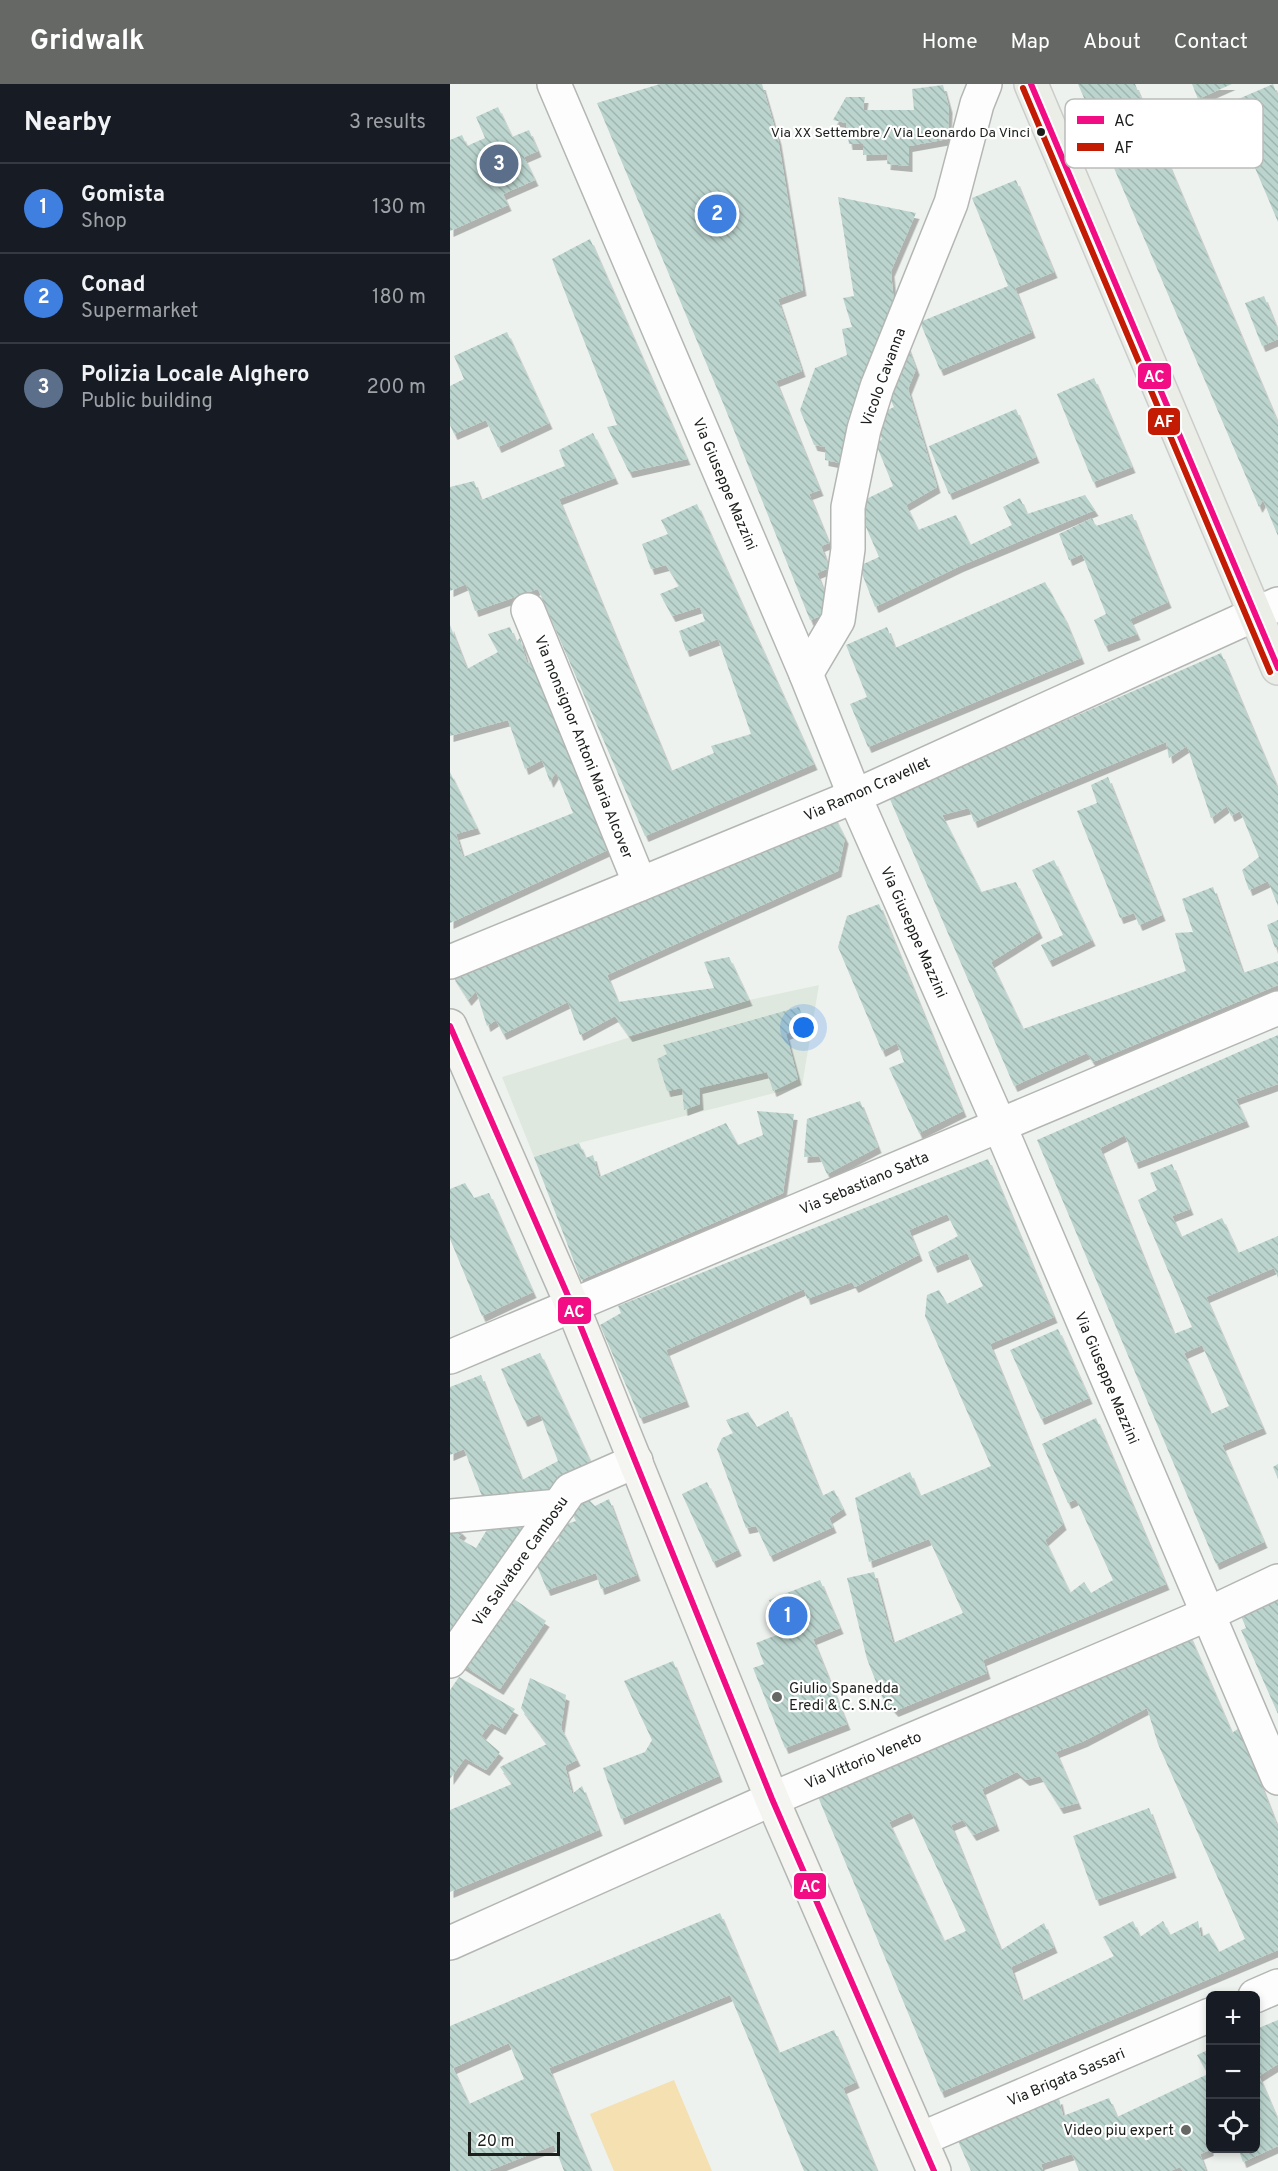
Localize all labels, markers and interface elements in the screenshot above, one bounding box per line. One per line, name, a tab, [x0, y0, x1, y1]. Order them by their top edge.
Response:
text: Gridwalk	[30, 24, 145, 60]
text: Home	[922, 29, 978, 56]
text: Map	[1011, 29, 1050, 56]
text: About	[1083, 29, 1141, 56]
text: Contact	[1174, 29, 1248, 56]
legend	[1065, 99, 1263, 168]
text: Nearby	[24, 107, 112, 140]
text: 3 results	[349, 110, 426, 136]
text: AC	[1114, 112, 1135, 132]
place label: Via XX Settembre / Via Leonardo Da Vinci	[771, 125, 1030, 142]
marker: Via XX Settembre / Via Leonardo Da Vinci	[1035, 126, 1047, 138]
text: AF	[1114, 139, 1134, 159]
pin: 3	[479, 142, 518, 187]
text: Gomista	[81, 182, 165, 209]
pin: 2	[698, 192, 736, 236]
text: 1	[40, 195, 48, 221]
text: 130 m	[372, 195, 426, 221]
text: Shop	[81, 209, 127, 235]
text: Conad	[81, 272, 145, 299]
text: 2	[37, 285, 50, 311]
text: 180 m	[372, 285, 426, 311]
text: Supermarket	[81, 299, 198, 325]
street label: Vicolo Cavanna	[858, 326, 911, 429]
text: Polizia Locale Alghero	[81, 362, 310, 389]
line badge: AC	[1137, 362, 1172, 390]
text: AC	[1143, 368, 1165, 388]
text: 3	[38, 375, 50, 401]
text: 200 m	[367, 375, 426, 401]
text: Public building	[81, 389, 213, 415]
line badge: AF	[1147, 407, 1181, 436]
text: AF	[1154, 413, 1174, 433]
street label: Via Giuseppe Mazzini	[687, 415, 760, 554]
street label: Via monsignor Antoni Maria Alcover	[529, 633, 636, 862]
street label: Via Ramon Cravellet	[801, 754, 934, 827]
street label: Via Giuseppe Mazzini	[875, 864, 950, 1001]
your location	[789, 1013, 818, 1042]
street label: Via Sebastiano Satta	[797, 1149, 932, 1220]
line badge: AC	[557, 1296, 592, 1325]
text: AC	[563, 1303, 585, 1323]
street label: Via Giuseppe Mazzini	[1069, 1309, 1142, 1448]
street label: Via Salvatore Cambosu	[469, 1493, 573, 1631]
pin: 1	[768, 1594, 808, 1639]
place label: Giulio Spanedda Eredi & C. S.N.C.	[789, 1680, 899, 1716]
marker: Giulio Spanedda Eredi & C. S.N.C.	[770, 1690, 784, 1704]
street label: Via Vittorio Veneto	[802, 1728, 925, 1795]
line badge: AC	[793, 1872, 827, 1900]
text: AC	[799, 1878, 821, 1898]
map controls	[1206, 1991, 1260, 2153]
button: +	[1206, 1991, 1260, 2045]
street label: Via Brigata Sassari	[1005, 2045, 1128, 2112]
button: −	[1206, 2045, 1260, 2099]
button: locate	[1206, 2099, 1260, 2153]
place label: Video piu expert	[1063, 2122, 1174, 2141]
marker: Video piu expert	[1179, 2123, 1193, 2137]
scale bar	[468, 2129, 560, 2156]
text: 20 m	[477, 2132, 514, 2152]

